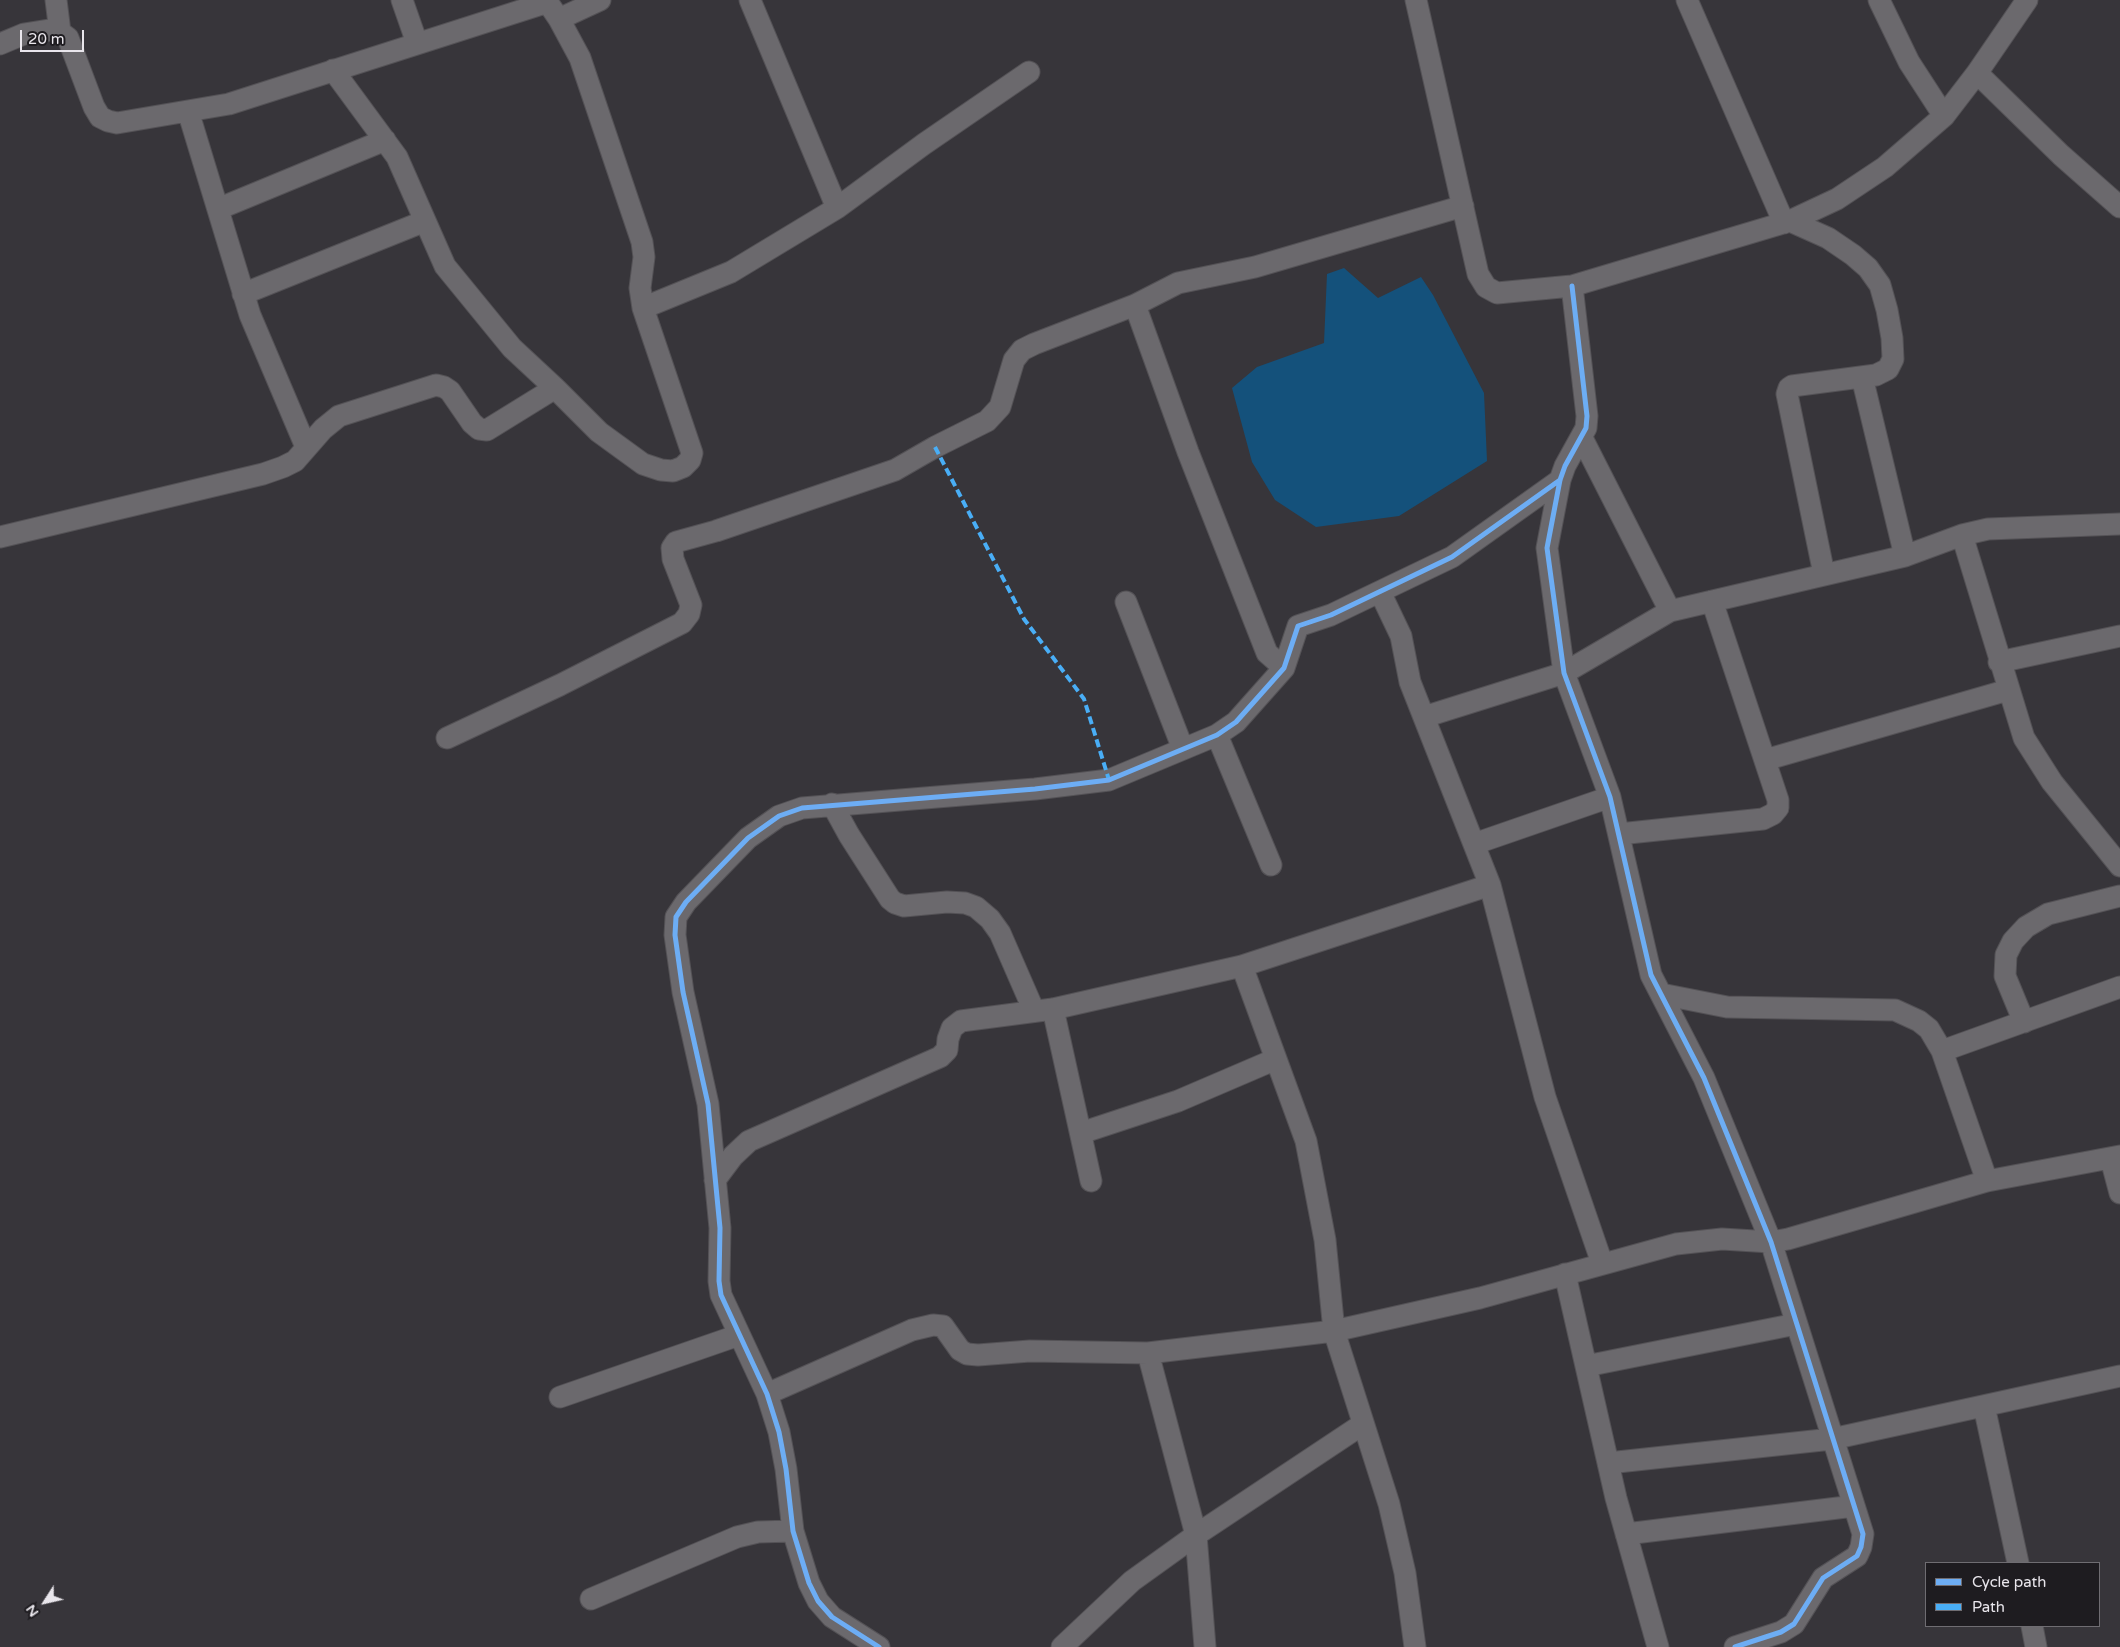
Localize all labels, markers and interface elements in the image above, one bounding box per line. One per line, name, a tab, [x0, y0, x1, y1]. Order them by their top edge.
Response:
scale bar	[22, 20, 86, 52]
text: 20 m	[28, 30, 65, 48]
legend	[1925, 1562, 2100, 1627]
text: Cycle path	[1972, 1573, 2046, 1591]
north arrow	[20, 1577, 70, 1627]
text: Path	[1972, 1598, 2005, 1616]
text: N	[22, 1601, 42, 1620]

